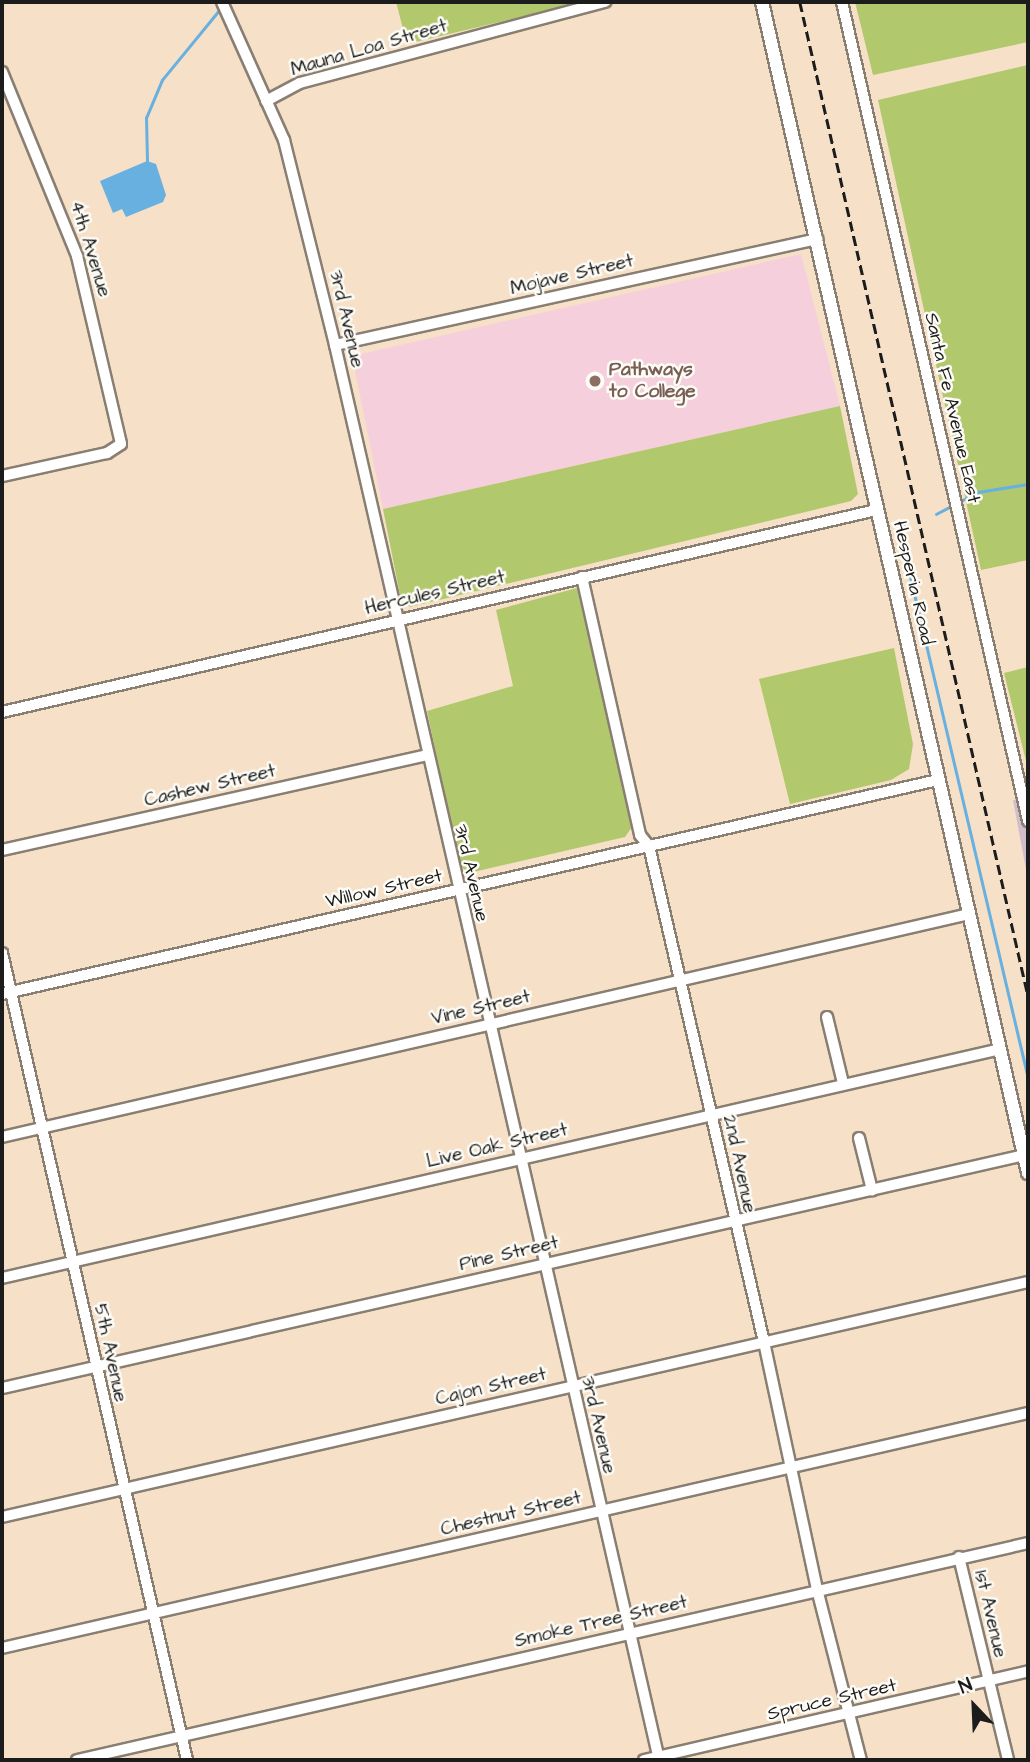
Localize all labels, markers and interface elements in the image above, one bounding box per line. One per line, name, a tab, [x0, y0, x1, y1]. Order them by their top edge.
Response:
street label: Mauna Loa Street	[288, 15, 450, 81]
street label: 4th Avenue	[65, 198, 115, 300]
street label: Mojave Street	[508, 250, 636, 300]
street label: 3rd Avenue	[324, 268, 368, 370]
street label: Santa Fe Avenue East	[919, 311, 985, 505]
place label: Pathways to College	[609, 359, 695, 403]
marker: Pathways to College	[587, 373, 603, 389]
street label: Hesperia Road	[888, 519, 938, 647]
street label: Hercules Street	[363, 566, 507, 620]
street label: Cashew Street	[142, 760, 278, 812]
street label: 3rd Avenue	[449, 822, 493, 924]
street label: Willow Street	[323, 865, 445, 913]
street label: Vine Street	[429, 986, 533, 1030]
street label: 2nd Avenue	[718, 1113, 760, 1215]
street label: Live Oak Street	[424, 1119, 570, 1173]
street label: Pine Street	[457, 1232, 561, 1276]
street label: 5th Avenue	[88, 1302, 132, 1404]
street label: Cajon Street	[433, 1363, 549, 1411]
street label: 3rd Avenue	[576, 1374, 620, 1476]
street label: Chestnut Street	[439, 1487, 583, 1541]
street label: 1st Avenue	[969, 1568, 1011, 1660]
street label: Smoke Tree Street	[513, 1591, 689, 1653]
north arrow	[939, 1671, 1009, 1741]
text: N	[955, 1671, 976, 1701]
street label: Spruce Street	[765, 1674, 899, 1726]

